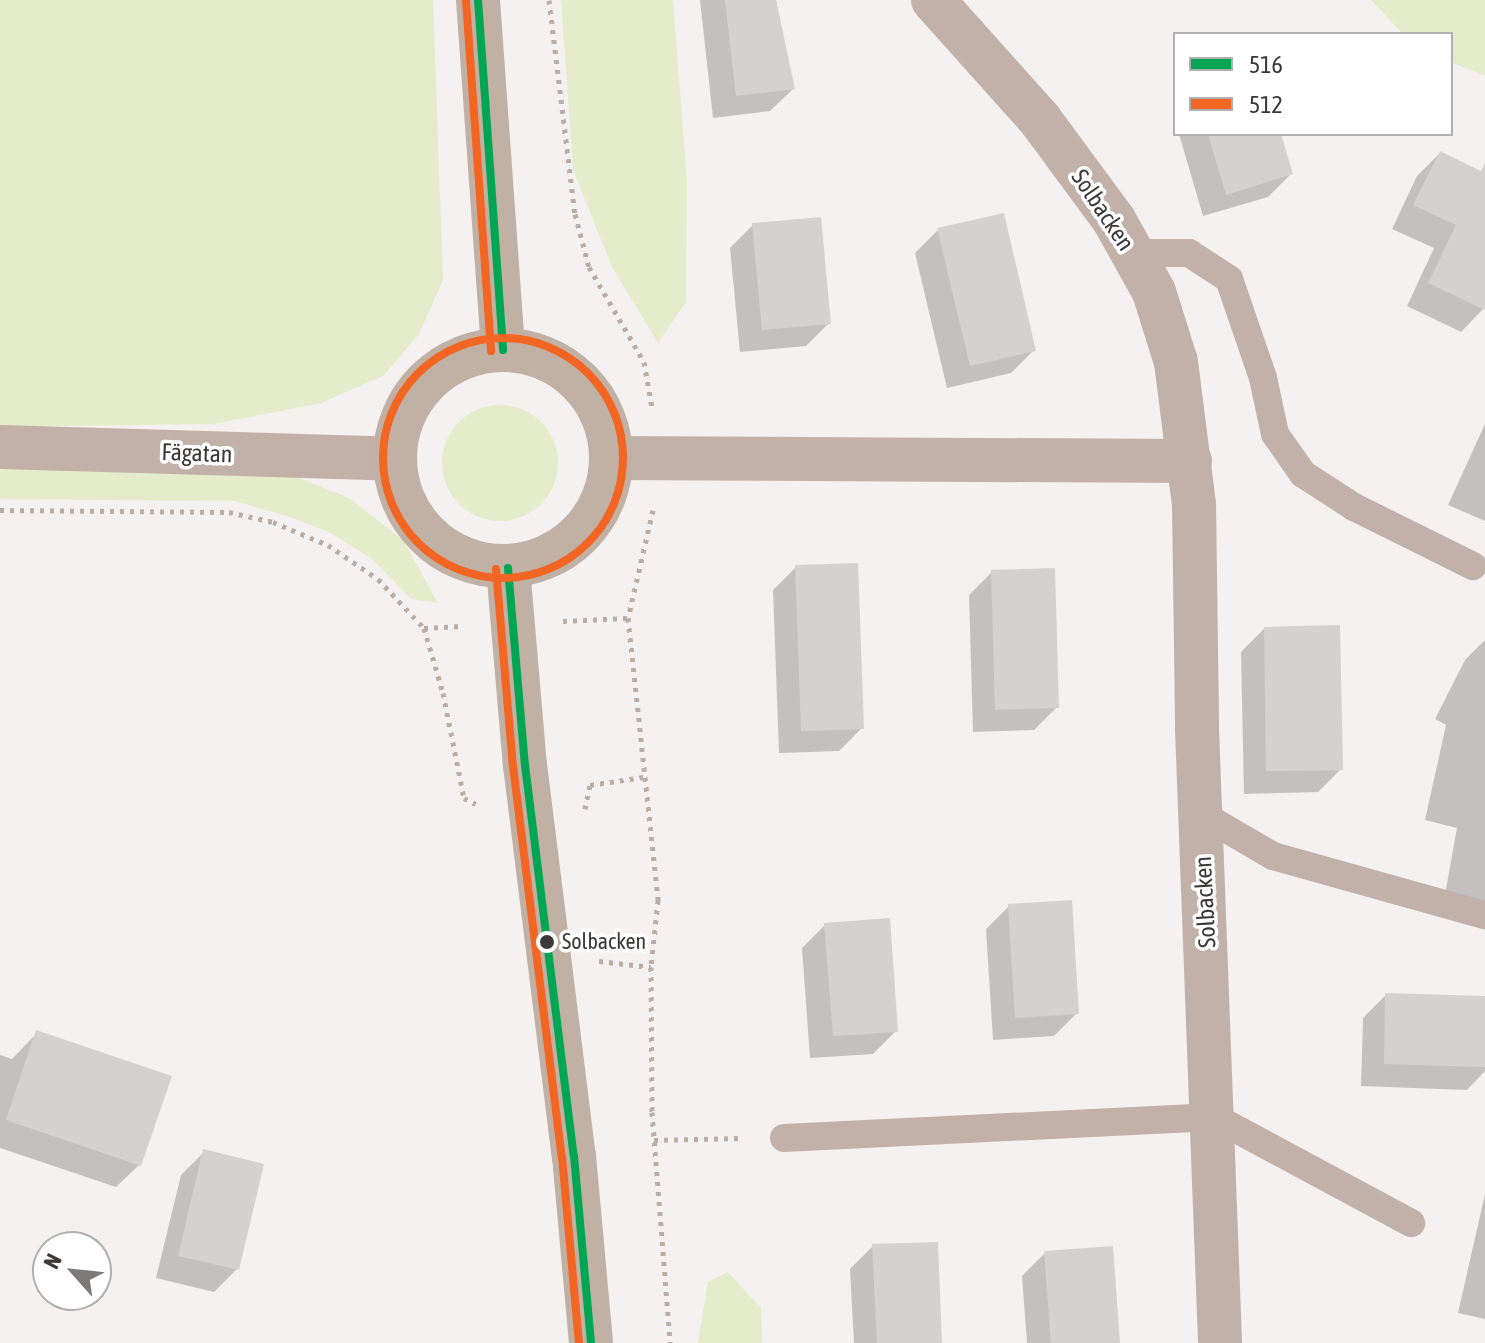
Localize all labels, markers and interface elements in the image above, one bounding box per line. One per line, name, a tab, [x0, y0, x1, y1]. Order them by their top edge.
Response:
legend	[1173, 32, 1453, 136]
text: 516	[1249, 51, 1283, 78]
text: 512	[1249, 91, 1283, 118]
street label: Solbacken	[1065, 164, 1141, 256]
street label: Fägatan	[161, 437, 233, 469]
street label: Solbacken	[1188, 855, 1222, 949]
place label: Solbacken	[562, 929, 646, 955]
marker: Solbacken	[539, 934, 555, 950]
north arrow	[32, 1231, 112, 1311]
text: N	[38, 1249, 67, 1273]

